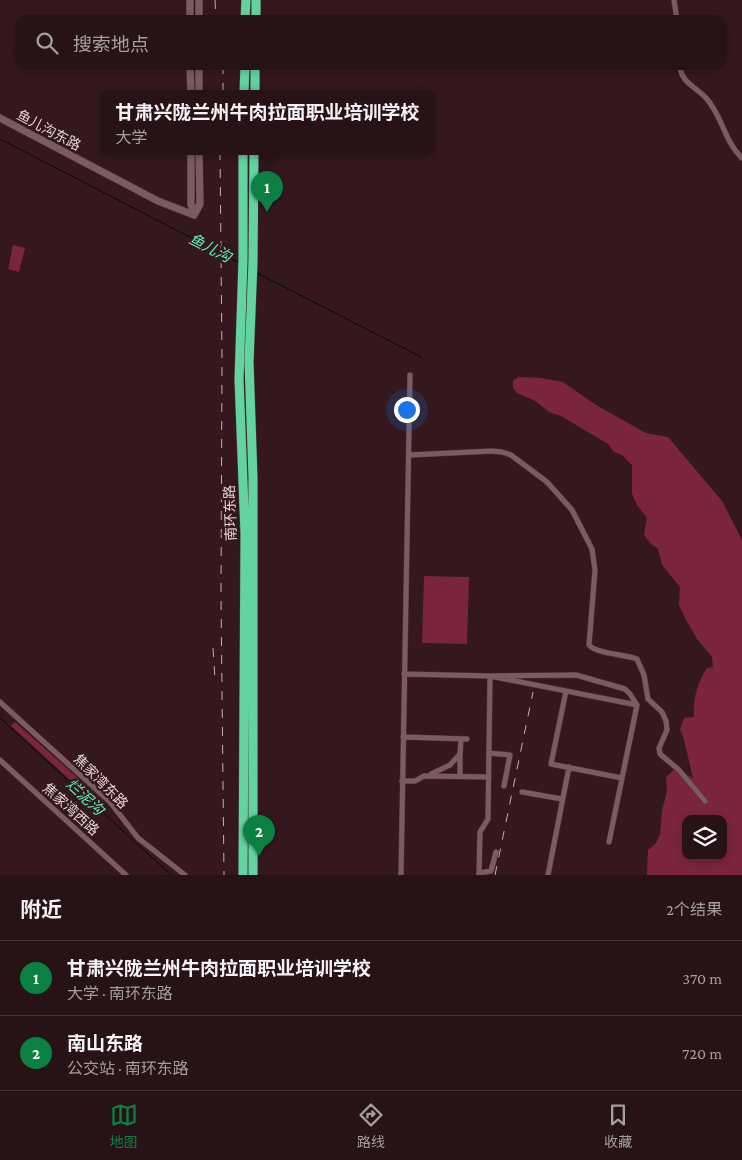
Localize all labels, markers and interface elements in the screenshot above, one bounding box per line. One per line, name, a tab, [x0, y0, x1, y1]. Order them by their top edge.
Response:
search box	[15, 15, 727, 70]
icon: search	[33, 29, 61, 57]
text: 搜索地点	[73, 34, 149, 55]
popup	[100, 90, 435, 155]
text: 甘肃兴陇兰州牛肉拉面职业培训学校	[115, 102, 420, 123]
street label: 鱼儿沟东路	[14, 107, 84, 153]
text: 大学	[115, 129, 148, 146]
pin: 1	[251, 171, 283, 212]
water label: 鱼儿沟	[186, 231, 235, 266]
your location	[394, 397, 420, 423]
street label: 南环东路	[221, 485, 239, 541]
street label: 焦家湾东路	[71, 751, 131, 811]
water label: 烂泥沟	[63, 776, 108, 820]
street label: 焦家湾西路	[40, 780, 102, 838]
pin: 2	[243, 815, 275, 856]
map controls	[682, 815, 727, 860]
button: layers	[682, 815, 727, 860]
text: 附近	[20, 898, 62, 922]
text: 2个结果	[666, 901, 722, 918]
text: 甘肃兴陇兰州牛肉拉面职业培训学校	[67, 958, 371, 979]
text: 1	[33, 970, 39, 987]
text: 370 m	[683, 970, 722, 987]
text: 大学 · 南环东路	[67, 985, 173, 1002]
text: 南山东路	[67, 1033, 143, 1054]
text: 2	[32, 1045, 40, 1062]
text: 720 m	[682, 1045, 722, 1062]
text: 公交站 · 南环东路	[67, 1060, 189, 1077]
tab: 地图	[110, 1101, 138, 1151]
tab: 路线	[357, 1101, 385, 1151]
tab: 收藏	[604, 1101, 632, 1151]

